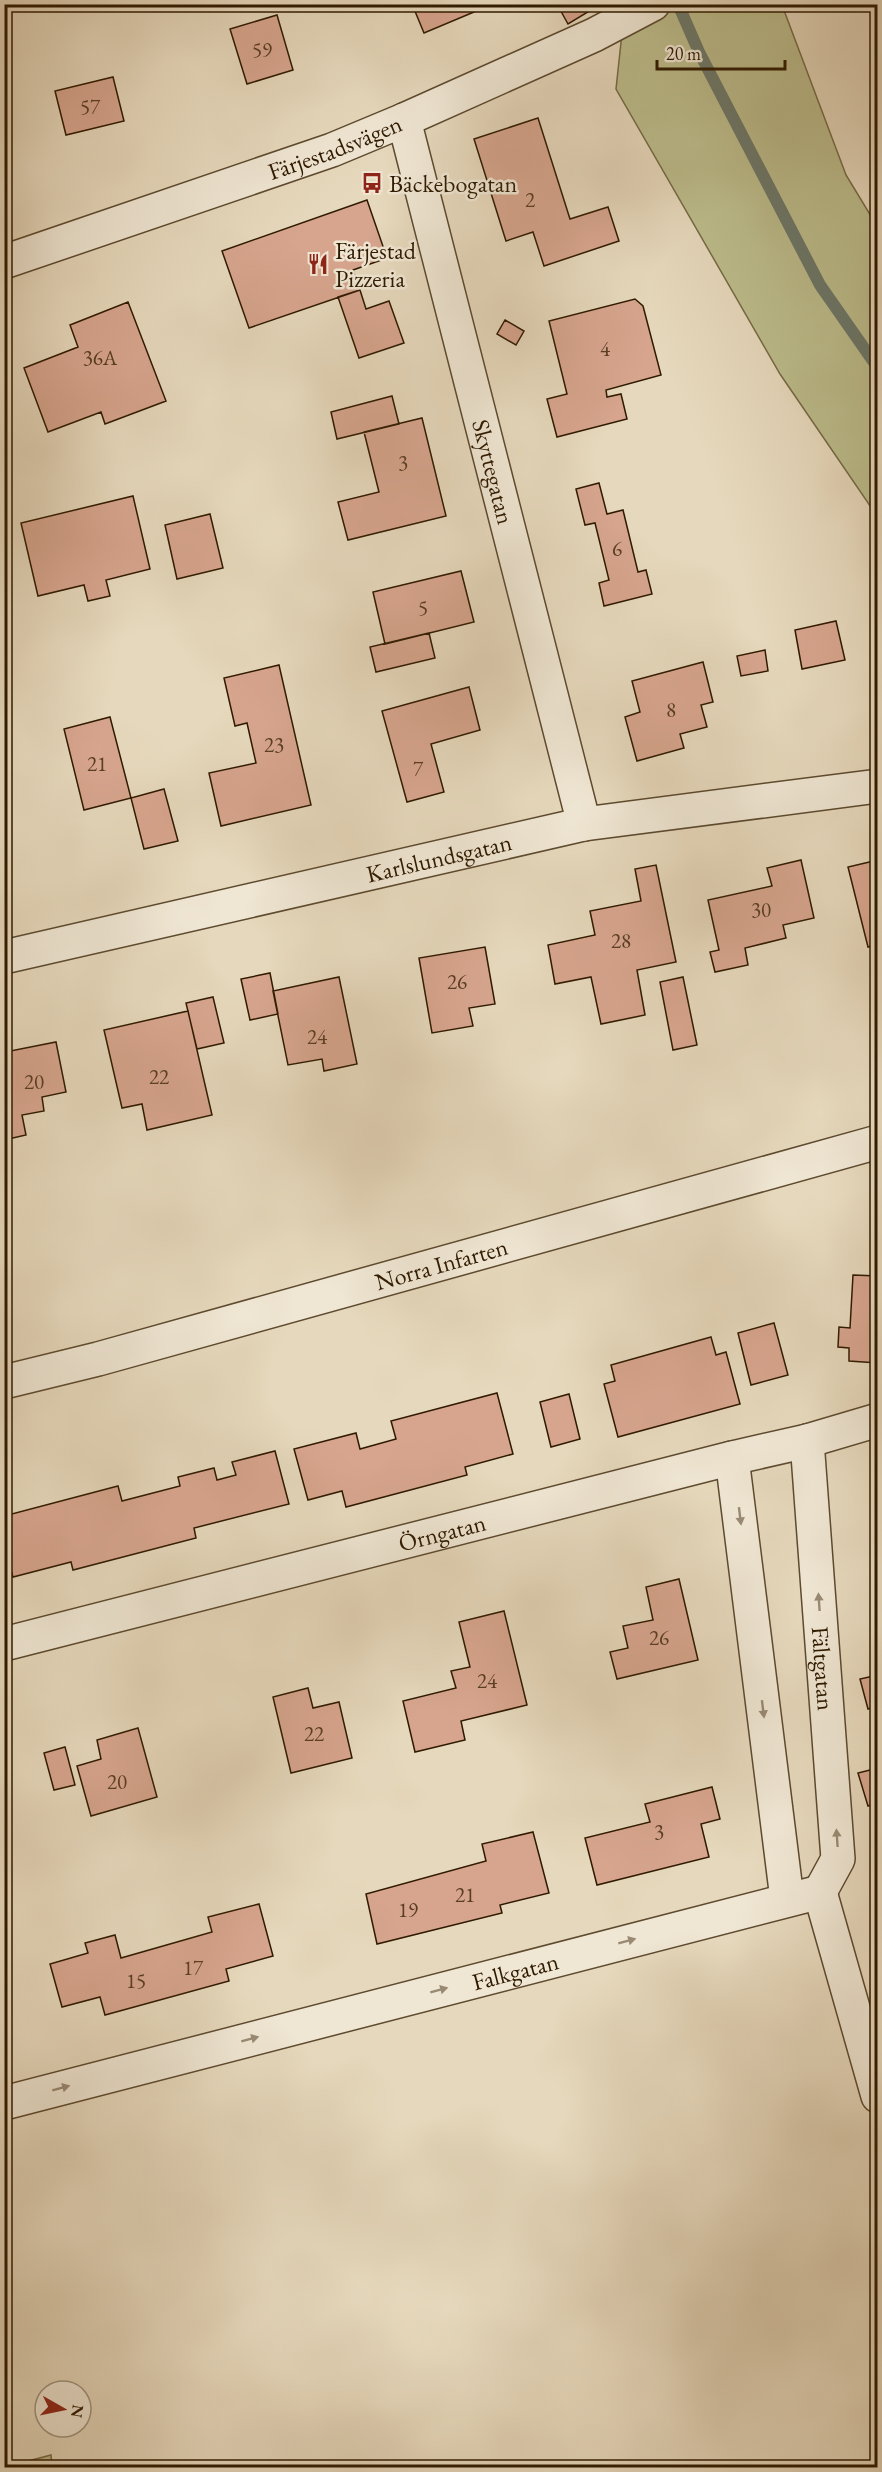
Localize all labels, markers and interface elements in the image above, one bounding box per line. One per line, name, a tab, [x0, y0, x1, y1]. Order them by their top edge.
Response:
scale bar	[657, 33, 784, 71]
house number: 59	[252, 36, 272, 63]
text: 20 m	[666, 42, 701, 65]
house number: 57	[80, 93, 101, 120]
street label: Färjestadsvägen	[263, 107, 406, 186]
place label: Bäckebogatan	[389, 168, 517, 199]
bus stop icon: Bäckebogatan	[360, 171, 384, 195]
house number: 2	[525, 186, 535, 213]
place label: Färjestad Pizzeria	[335, 235, 417, 294]
restaurant icon: Färjestad Pizzeria	[306, 252, 330, 276]
house number: 4	[600, 335, 611, 362]
house number: 36A	[83, 344, 118, 371]
street label: Skyttegatan	[466, 416, 522, 528]
house number: 3	[398, 449, 408, 476]
house number: 6	[612, 535, 622, 562]
house number: 5	[418, 594, 428, 621]
house number: 8	[666, 696, 676, 723]
house number: 23	[264, 731, 284, 758]
house number: 21	[87, 750, 107, 777]
house number: 7	[413, 755, 424, 782]
street label: Karlslundsgatan	[363, 826, 515, 889]
house number: 30	[751, 896, 771, 923]
house number: 28	[611, 927, 631, 954]
house number: 26	[447, 968, 467, 995]
house number: 24	[307, 1023, 328, 1050]
house number: 22	[149, 1063, 169, 1090]
house number: 20	[24, 1068, 44, 1095]
street label: Norra Infarten	[371, 1230, 511, 1297]
street label: Örngatan	[395, 1506, 489, 1558]
one-way arrow	[735, 1506, 744, 1525]
one-way arrow	[814, 1592, 824, 1611]
house number: 26	[649, 1624, 669, 1651]
street label: Fältgatan	[805, 1625, 842, 1712]
house number: 24	[477, 1667, 498, 1694]
one-way arrow	[759, 1700, 768, 1719]
house number: 22	[304, 1720, 324, 1747]
house number: 20	[107, 1768, 127, 1795]
house number: 3	[654, 1818, 664, 1845]
one-way arrow	[832, 1828, 842, 1847]
house number: 21	[455, 1881, 475, 1908]
house number: 19	[398, 1896, 418, 1923]
one-way arrow	[618, 1936, 636, 1945]
street label: Falkgatan	[469, 1945, 562, 1997]
house number: 17	[183, 1954, 204, 1981]
house number: 15	[126, 1967, 146, 1994]
one-way arrow	[429, 1985, 448, 1995]
one-way arrow	[241, 2034, 259, 2044]
one-way arrow	[52, 2083, 70, 2093]
north arrow	[33, 2379, 93, 2439]
text: N	[66, 2403, 89, 2419]

